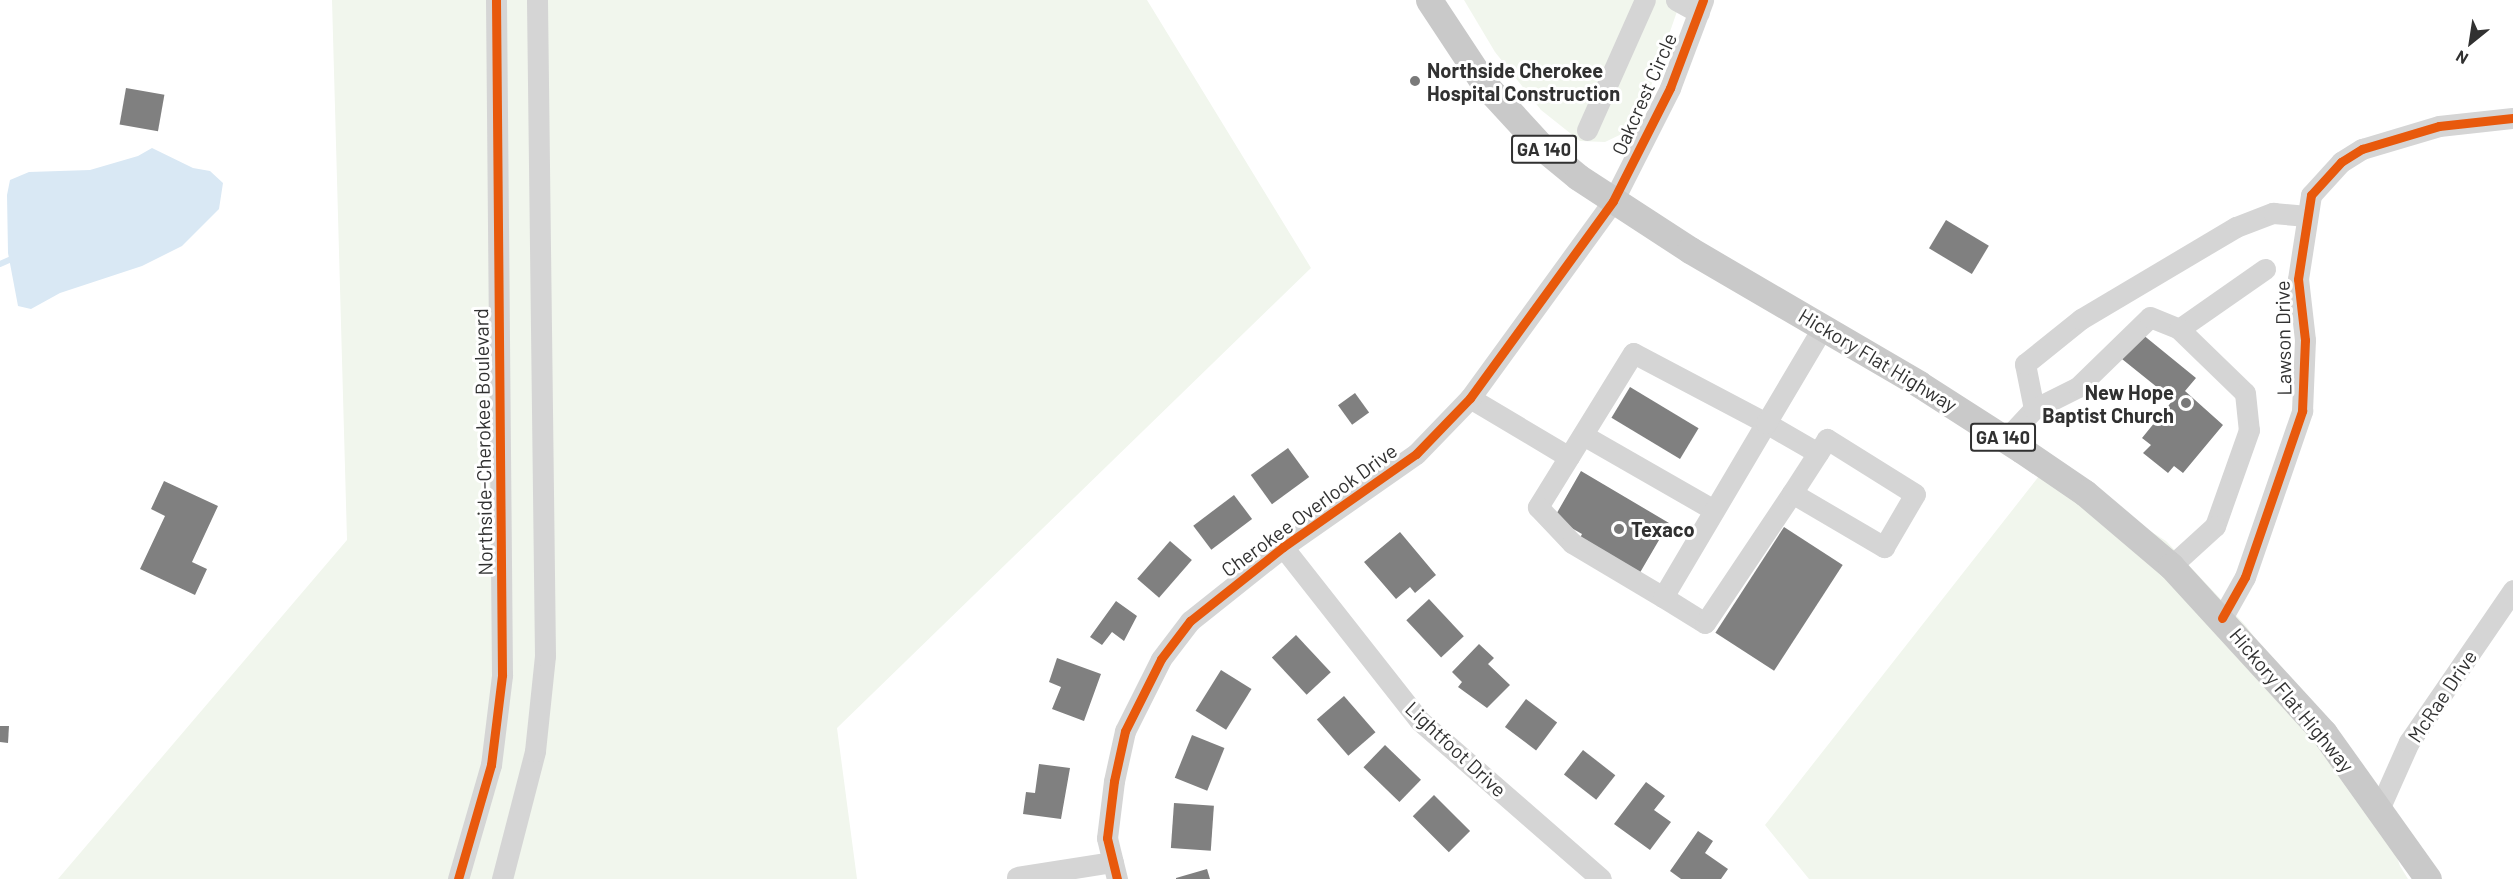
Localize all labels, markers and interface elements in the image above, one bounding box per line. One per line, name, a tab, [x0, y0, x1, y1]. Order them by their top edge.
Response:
north arrow	[2441, 12, 2501, 72]
street label: Oakcrest Circle	[1606, 29, 1682, 159]
text: N	[2452, 47, 2471, 69]
place label: Northside Cherokee Hospital Construction	[1427, 58, 1620, 105]
marker: Northside Cherokee Hospital Construction	[1408, 74, 1422, 88]
road number: GA 140	[1511, 134, 1577, 164]
street label: Lawson Drive	[2270, 280, 2296, 396]
street label: Hickory Flat Highway	[1794, 303, 1962, 417]
street label: Northside-Cherokee Boulevard	[469, 308, 497, 576]
place label: New Hope Baptist Church	[2042, 380, 2174, 427]
marker: New Hope Baptist Church	[2179, 396, 2193, 410]
road number: GA 140	[1970, 422, 2036, 452]
street label: Cherokee Overlook Drive	[1217, 438, 1401, 582]
place label: Texaco	[1631, 517, 1695, 541]
marker: Texaco	[1612, 522, 1626, 536]
street label: Hickory Flat Highway	[2225, 623, 2359, 777]
street label: McRae Drive	[2402, 645, 2482, 747]
street label: Lightfoot Drive	[1401, 696, 1511, 802]

